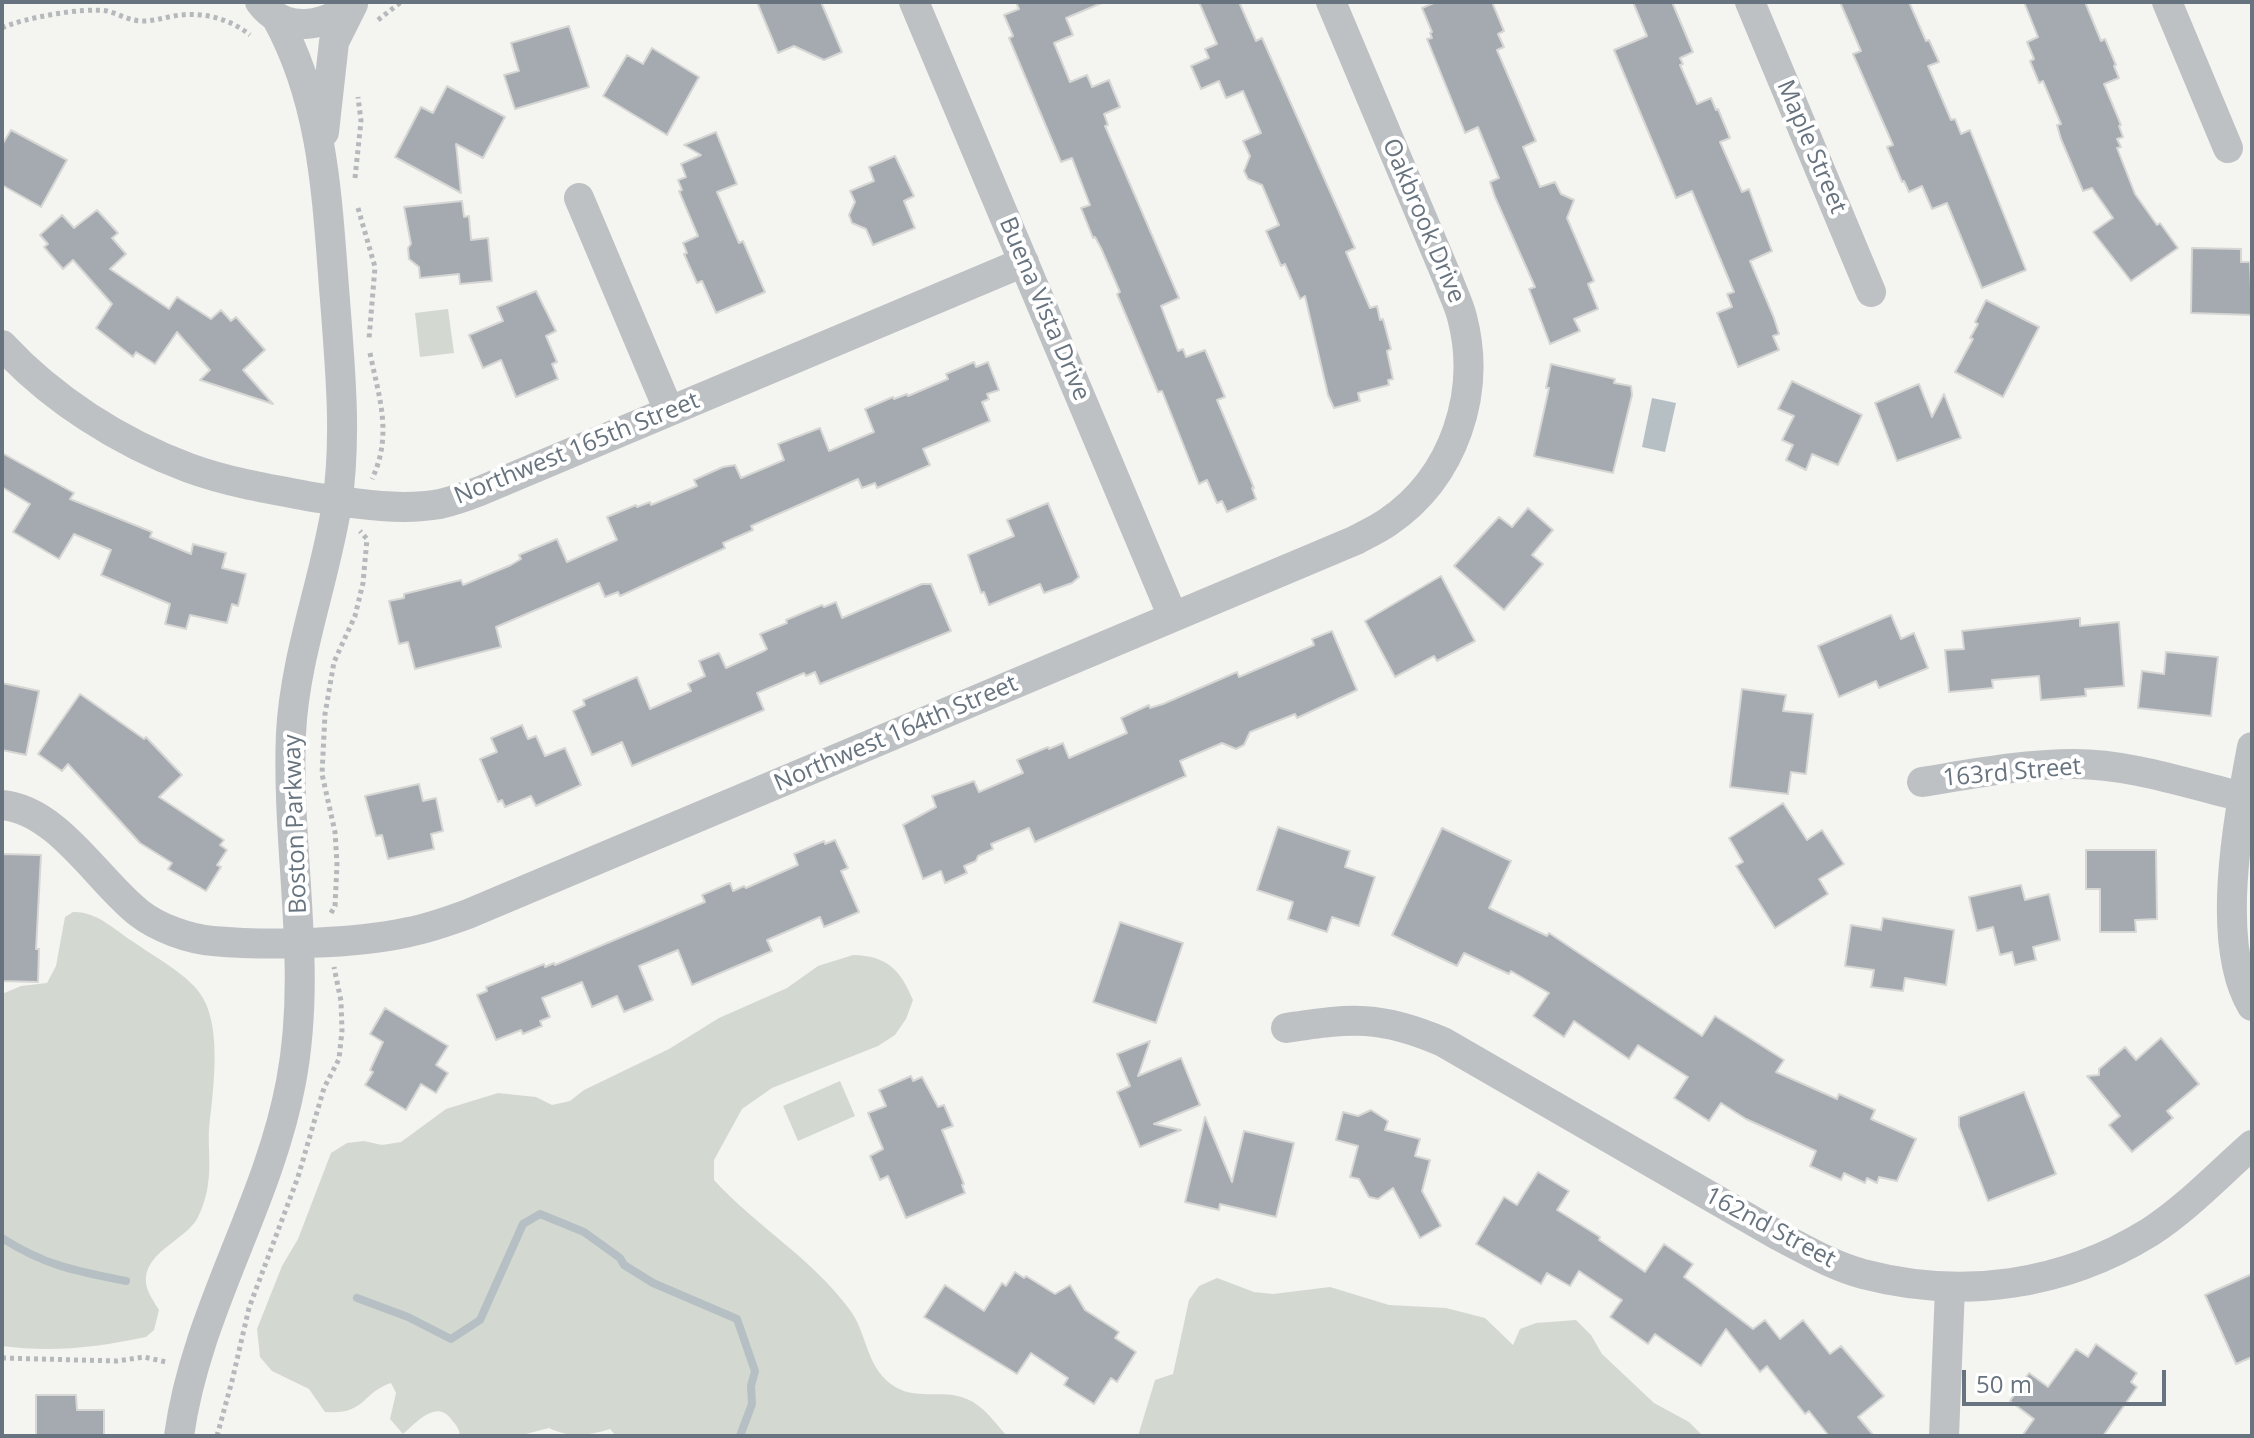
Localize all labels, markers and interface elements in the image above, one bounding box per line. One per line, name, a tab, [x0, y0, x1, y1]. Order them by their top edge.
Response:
street label: Maple Street	[1770, 76, 1852, 218]
street label: Oakbrook Drive	[1375, 135, 1471, 307]
street label: Buena Vista Drive	[992, 213, 1096, 405]
street label: Northwest 165th Street	[450, 387, 704, 511]
street label: Northwest 164th Street	[770, 670, 1022, 798]
street label: Boston Parkway	[278, 734, 314, 914]
street label: 163rd Street	[1942, 753, 2082, 793]
street label: 162nd Street	[1700, 1182, 1840, 1274]
scale bar	[1966, 1354, 2170, 1404]
text: 50 m	[1976, 1367, 2032, 1400]

